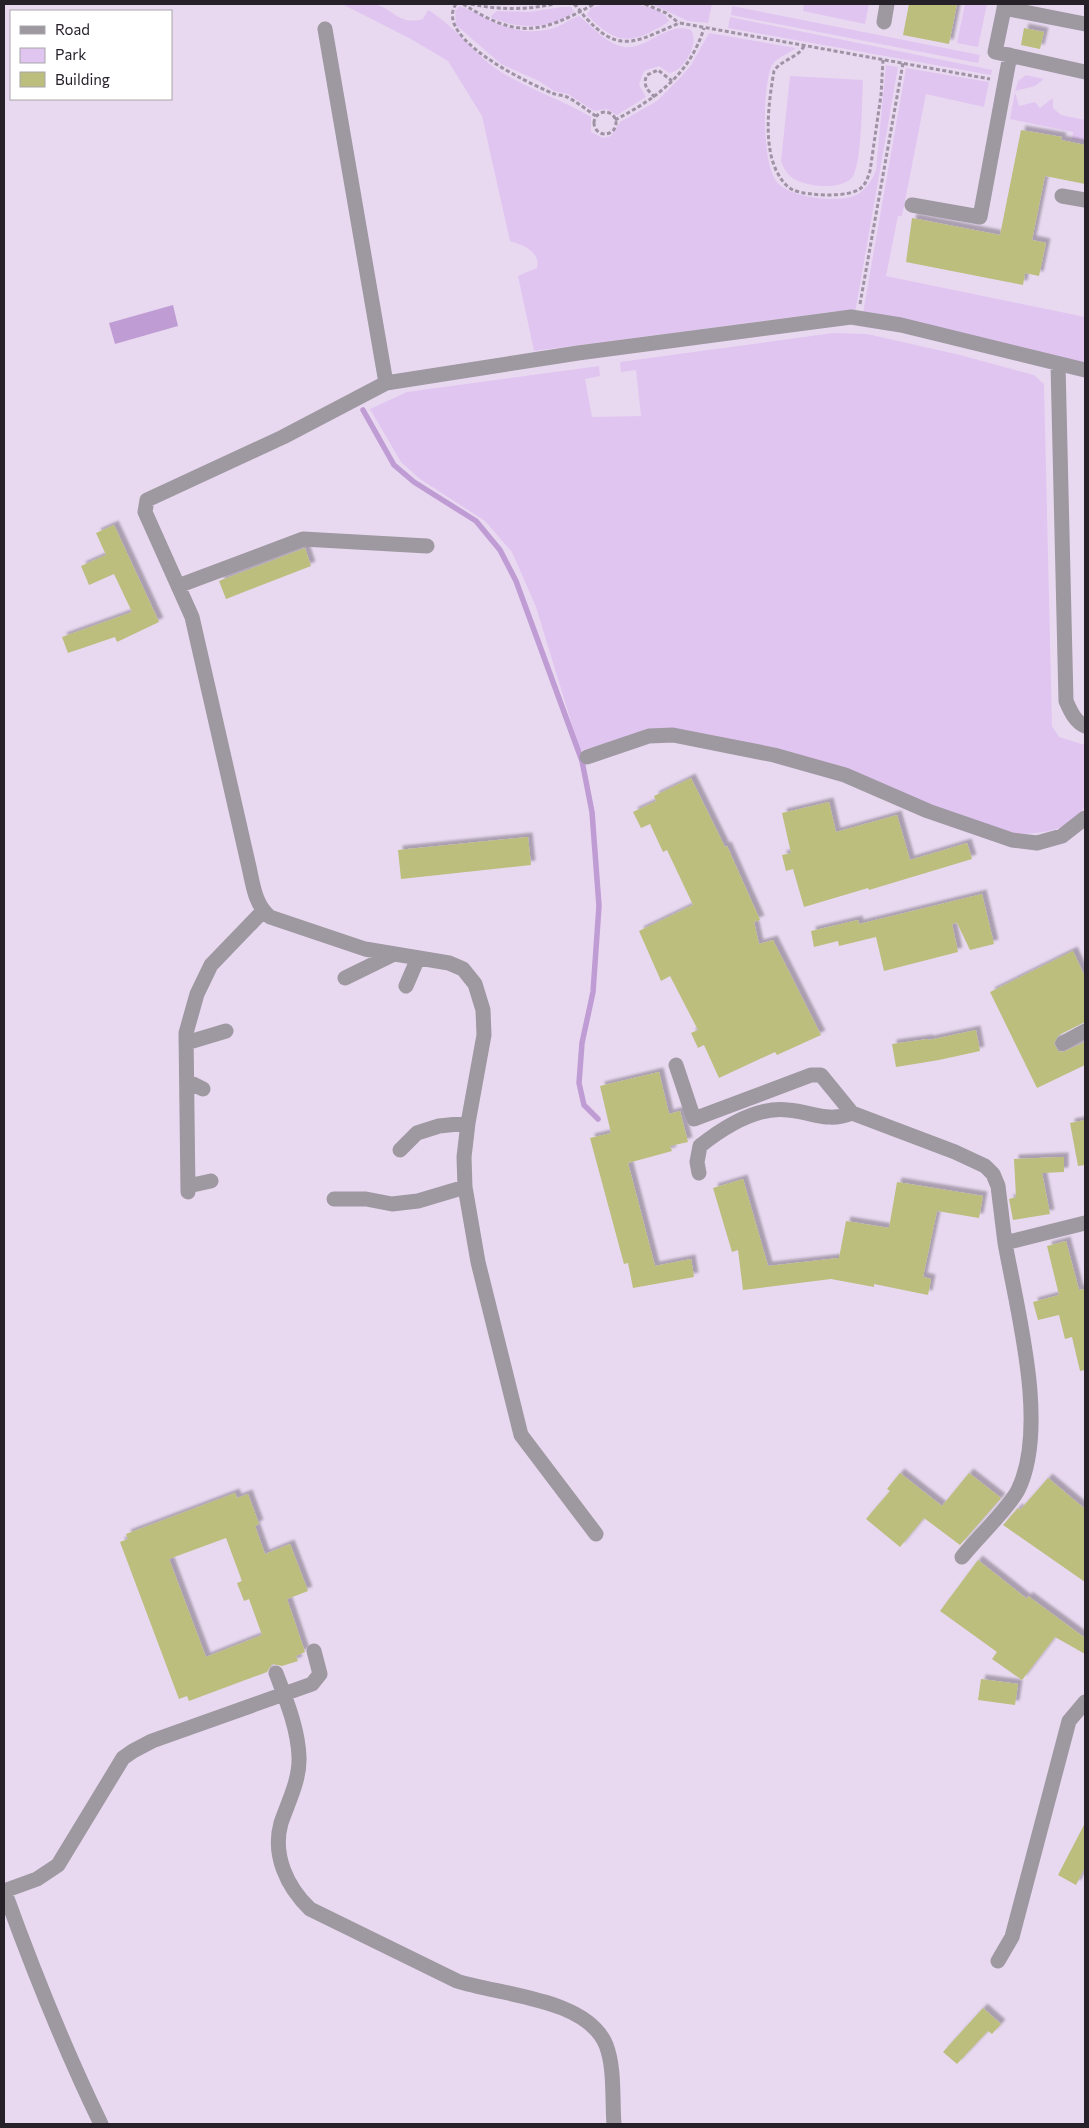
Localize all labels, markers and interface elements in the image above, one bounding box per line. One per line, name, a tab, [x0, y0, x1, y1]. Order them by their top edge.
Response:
legend	[10, 10, 172, 100]
text: Road	[55, 20, 90, 38]
text: Park	[55, 45, 86, 63]
text: Building	[55, 70, 110, 88]

